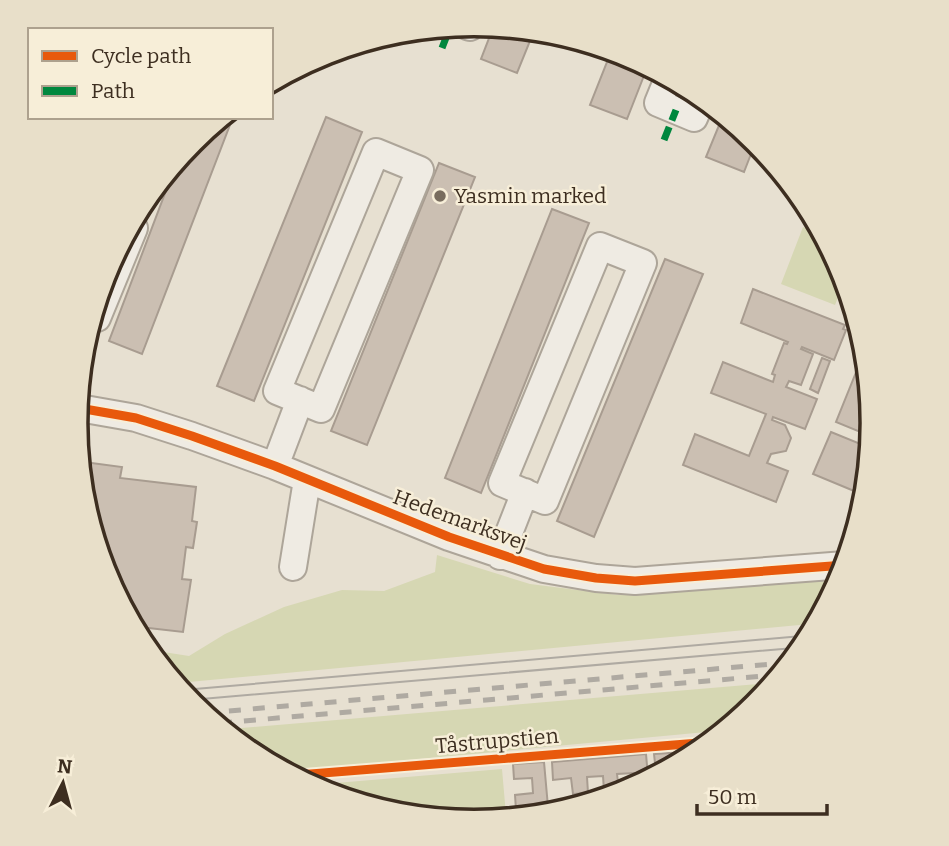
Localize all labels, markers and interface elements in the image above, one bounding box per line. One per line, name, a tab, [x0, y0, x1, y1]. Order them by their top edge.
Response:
legend	[28, 28, 273, 119]
text: Cycle path	[91, 43, 191, 69]
text: Path	[91, 78, 135, 104]
place label: Yasmin marked	[454, 183, 606, 209]
marker: Yasmin marked	[432, 188, 448, 204]
street label: Hedemarksvej	[389, 484, 531, 556]
street label: Tåstrupstien	[434, 723, 560, 759]
north arrow	[28, 748, 98, 818]
text: N	[56, 754, 74, 779]
scale bar	[697, 772, 827, 816]
text: 50 m	[708, 784, 757, 810]

